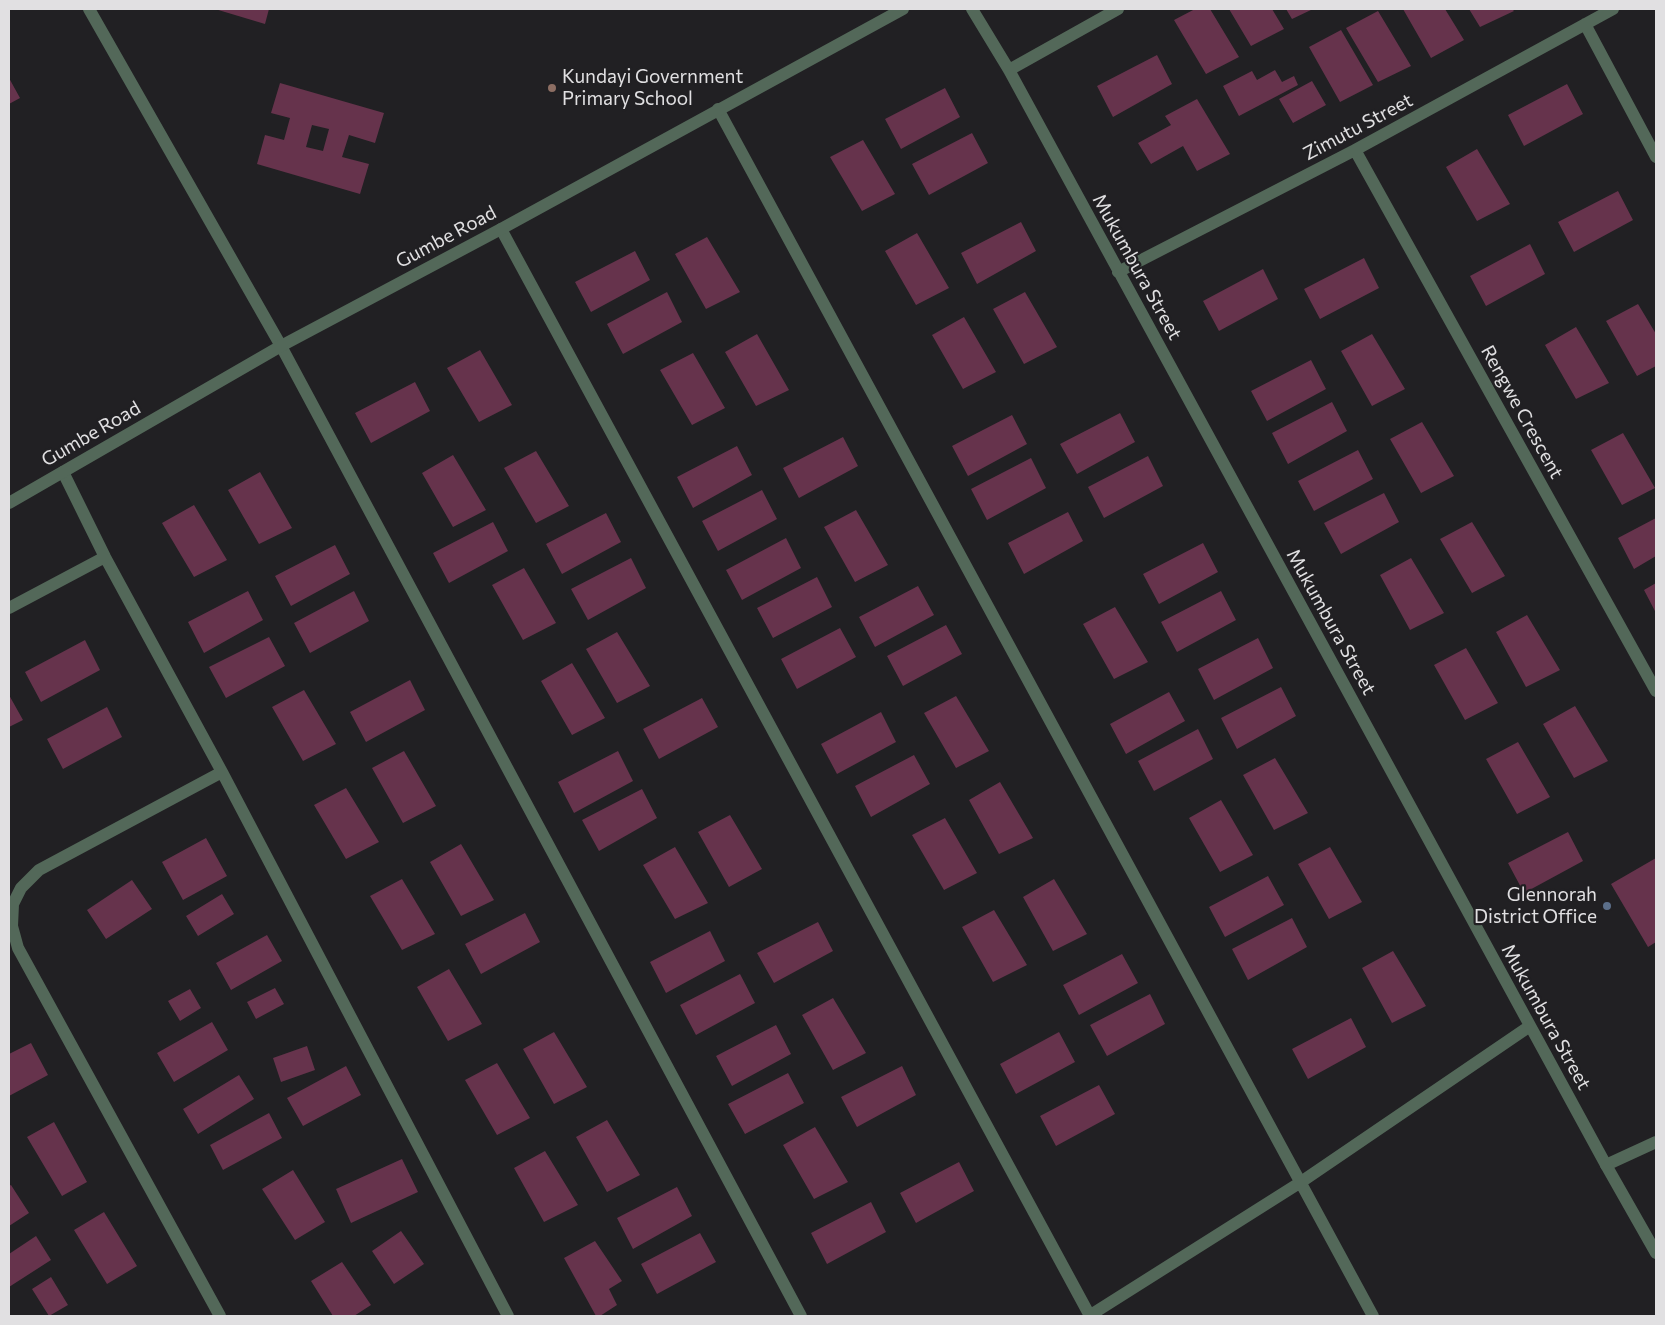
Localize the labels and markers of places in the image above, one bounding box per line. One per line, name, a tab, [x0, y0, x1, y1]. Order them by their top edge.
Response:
place label: Kundayi Government Primary School	[562, 66, 743, 110]
marker: Kundayi Government Primary School	[546, 82, 558, 94]
place label: Glennorah District Office	[1474, 884, 1597, 928]
marker: Glennorah District Office	[1601, 900, 1613, 912]

